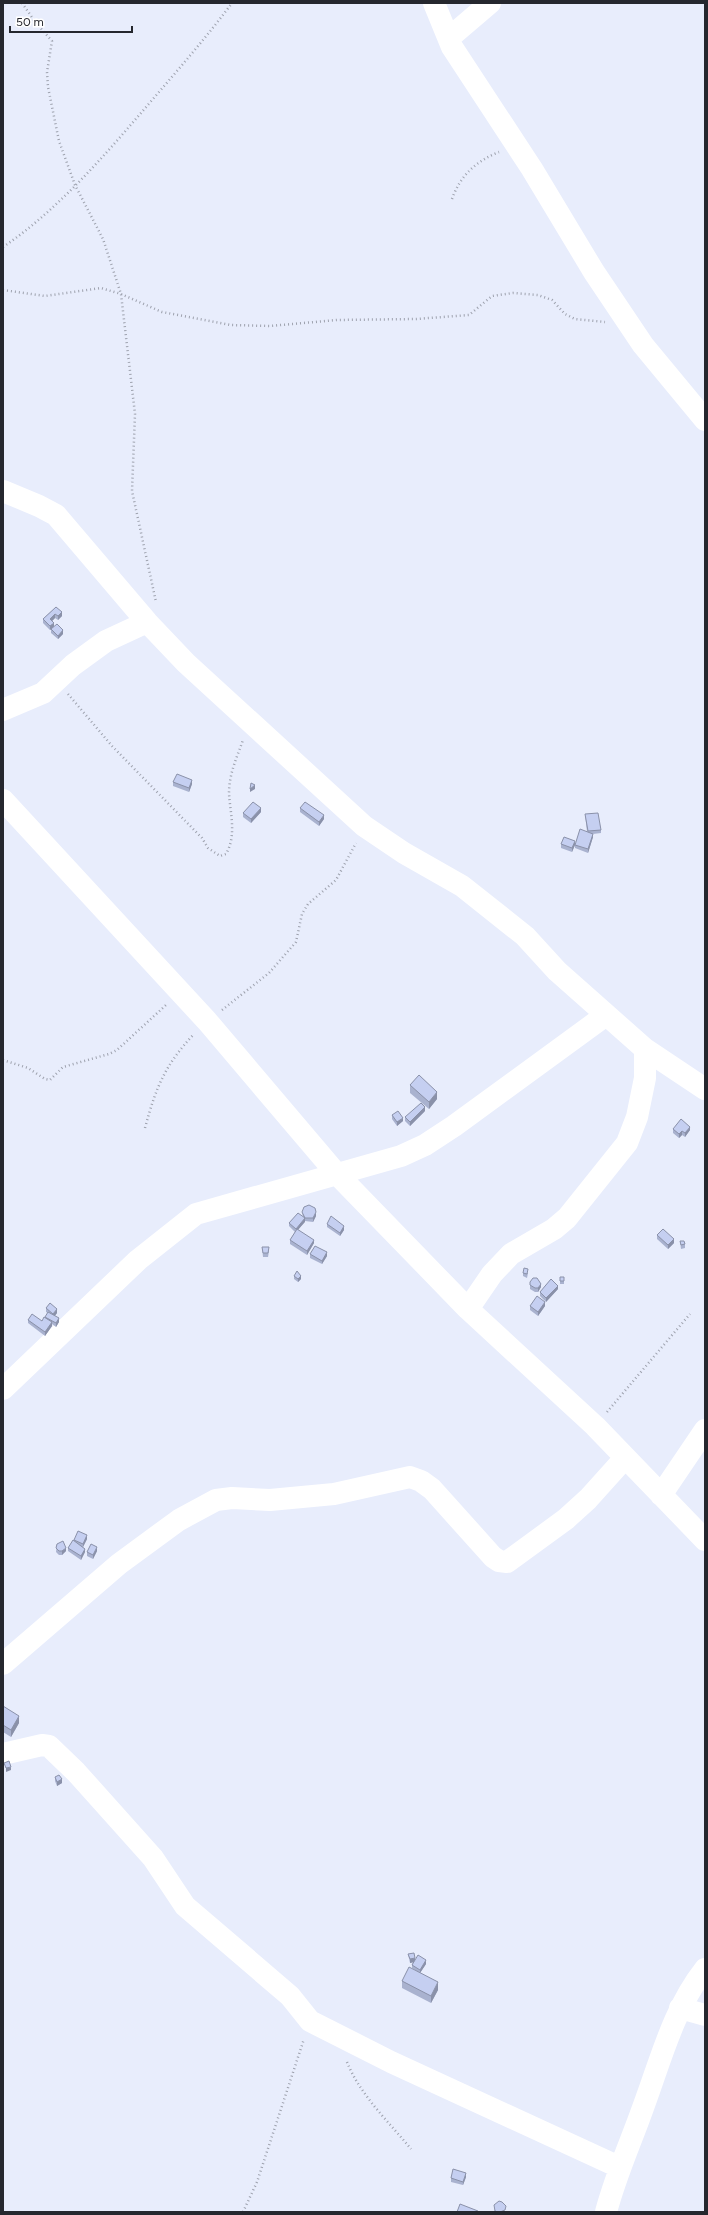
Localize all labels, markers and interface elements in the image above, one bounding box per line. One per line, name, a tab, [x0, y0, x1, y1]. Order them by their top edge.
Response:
scale bar	[10, 8, 132, 34]
text: 50 m	[16, 15, 44, 29]

